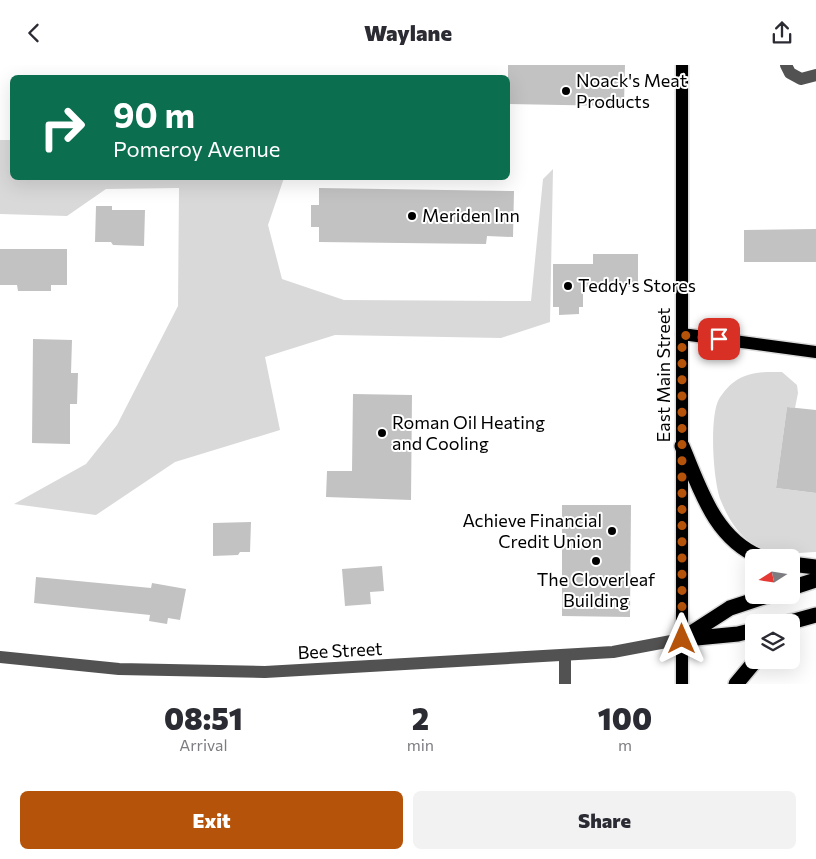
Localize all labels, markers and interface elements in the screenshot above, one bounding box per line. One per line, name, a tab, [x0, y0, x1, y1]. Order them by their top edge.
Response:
icon: back	[20, 19, 48, 47]
text: Waylane	[364, 19, 452, 46]
icon: share	[768, 19, 796, 47]
place label: Noack's Meat Products	[576, 69, 687, 112]
marker: Noack's Meat Products	[560, 85, 572, 97]
text: 90 m	[113, 92, 195, 135]
icon: right	[30, 95, 95, 160]
text: Pomeroy Avenue	[113, 135, 280, 162]
place label: Meriden Inn	[422, 204, 520, 226]
marker: Meriden Inn	[406, 210, 418, 222]
place label: Teddy's Stores	[578, 274, 696, 296]
marker: Teddy's Stores	[562, 280, 574, 292]
street label: East Main Street	[652, 308, 674, 442]
pin	[698, 318, 740, 360]
icon: arrive	[705, 325, 733, 353]
place label: Roman Oil Heating and Cooling	[392, 411, 545, 454]
marker: Roman Oil Heating and Cooling	[376, 427, 388, 439]
place label: Achieve Financial Credit Union	[463, 509, 602, 552]
marker: Achieve Financial Credit Union	[606, 525, 618, 537]
north arrow	[745, 549, 800, 604]
map controls	[745, 549, 800, 669]
marker: The Cloverleaf Building	[590, 555, 602, 567]
place label: The Cloverleaf Building	[537, 568, 656, 611]
position arrow	[655, 612, 707, 664]
button: layers	[745, 614, 800, 669]
street label: Bee Street	[297, 637, 383, 663]
text: 08:51	[164, 699, 243, 736]
text: 2	[412, 699, 429, 736]
text: 100	[598, 699, 652, 736]
text: Arrival	[179, 735, 228, 754]
text: min	[407, 735, 434, 754]
text: m	[618, 735, 632, 754]
button: Exit	[20, 791, 403, 849]
button: Share	[413, 791, 796, 849]

